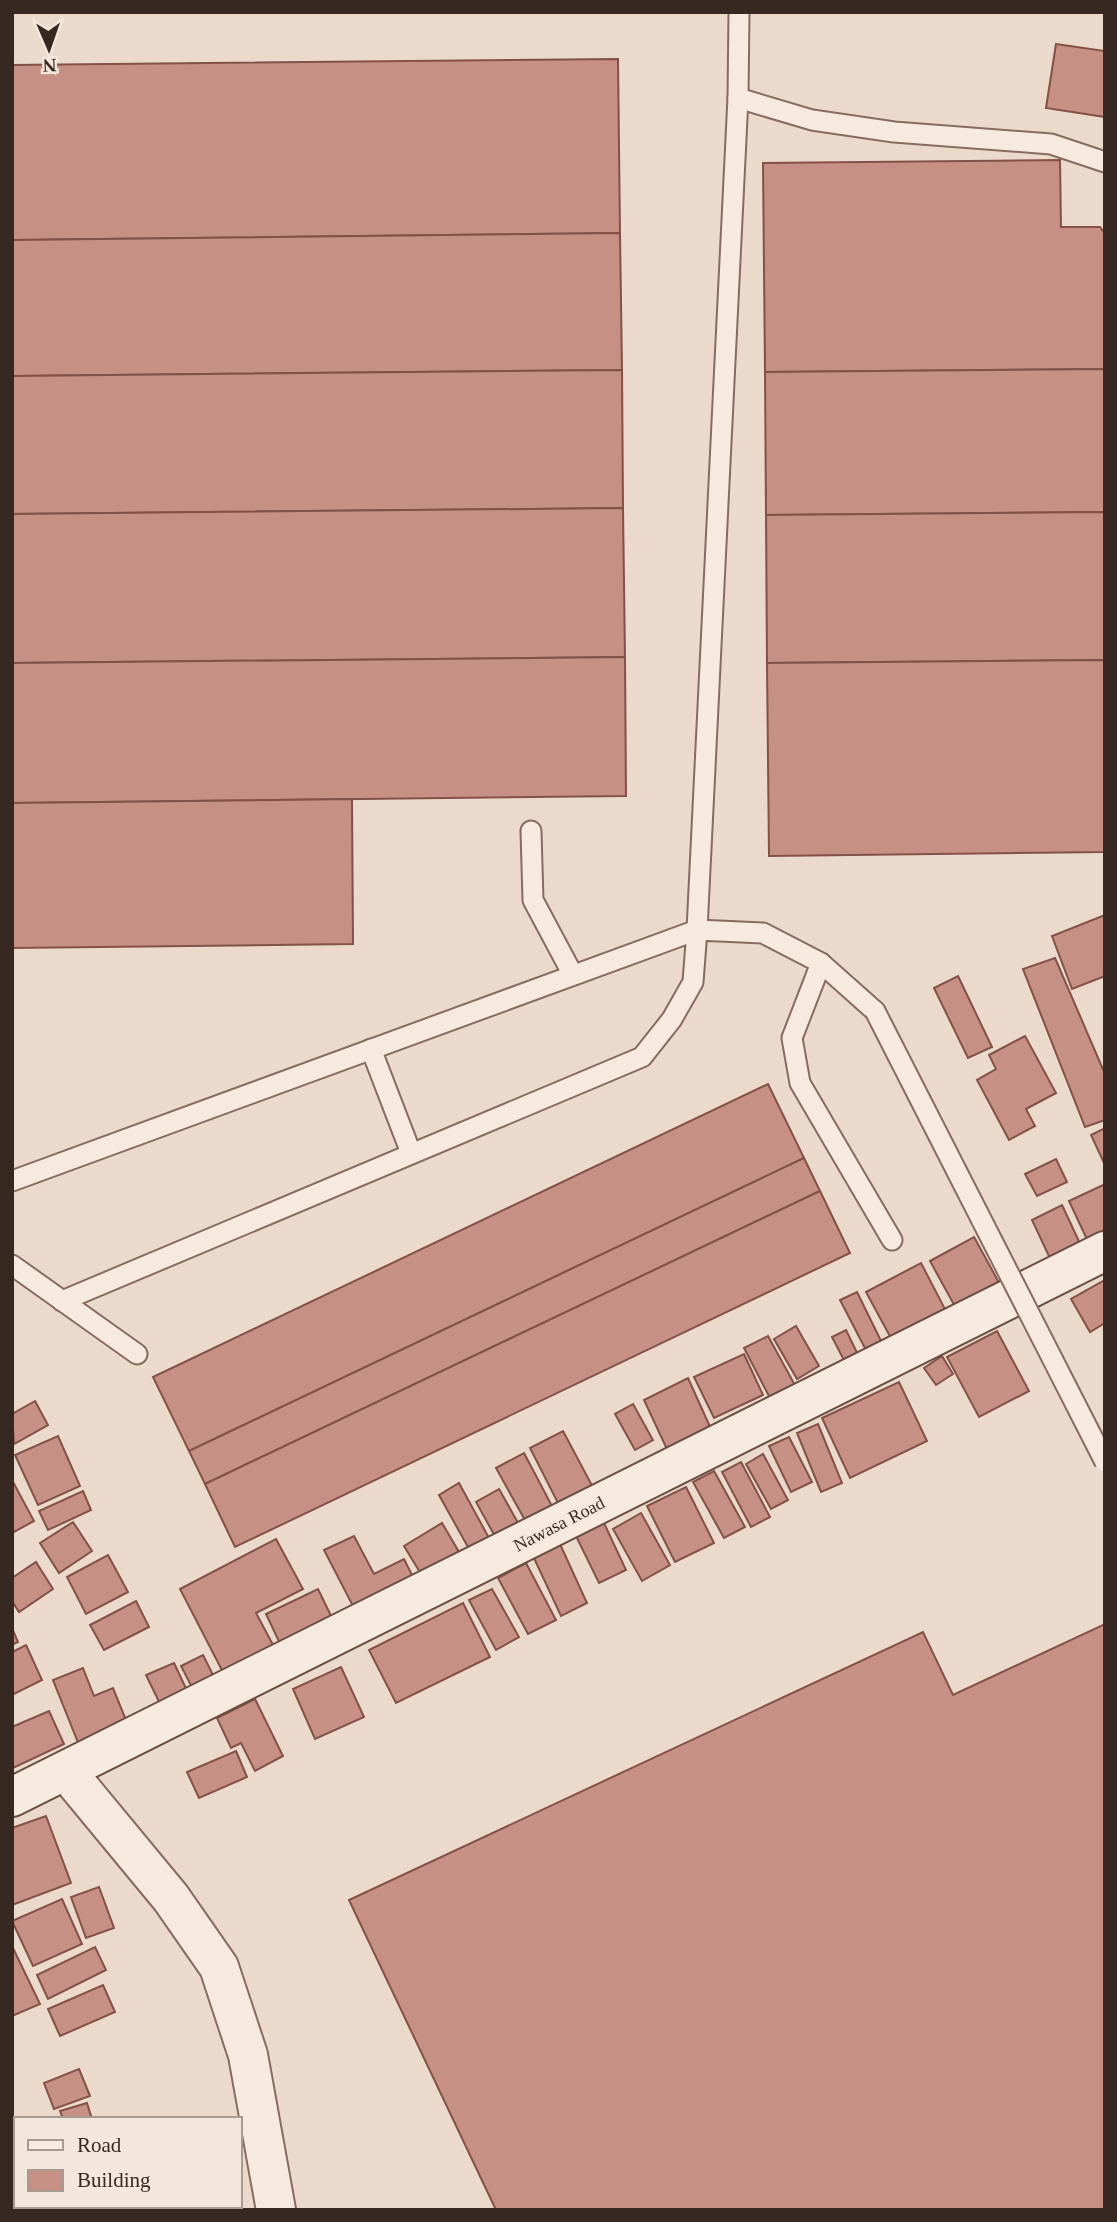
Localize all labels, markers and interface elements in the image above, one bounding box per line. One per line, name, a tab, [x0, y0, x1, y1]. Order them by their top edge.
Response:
north arrow	[14, 14, 84, 84]
text: N	[42, 55, 57, 76]
street label: Nawasa Road	[510, 1493, 608, 1555]
legend	[14, 2117, 242, 2208]
text: Road	[77, 2133, 122, 2157]
text: Building	[77, 2168, 151, 2192]

